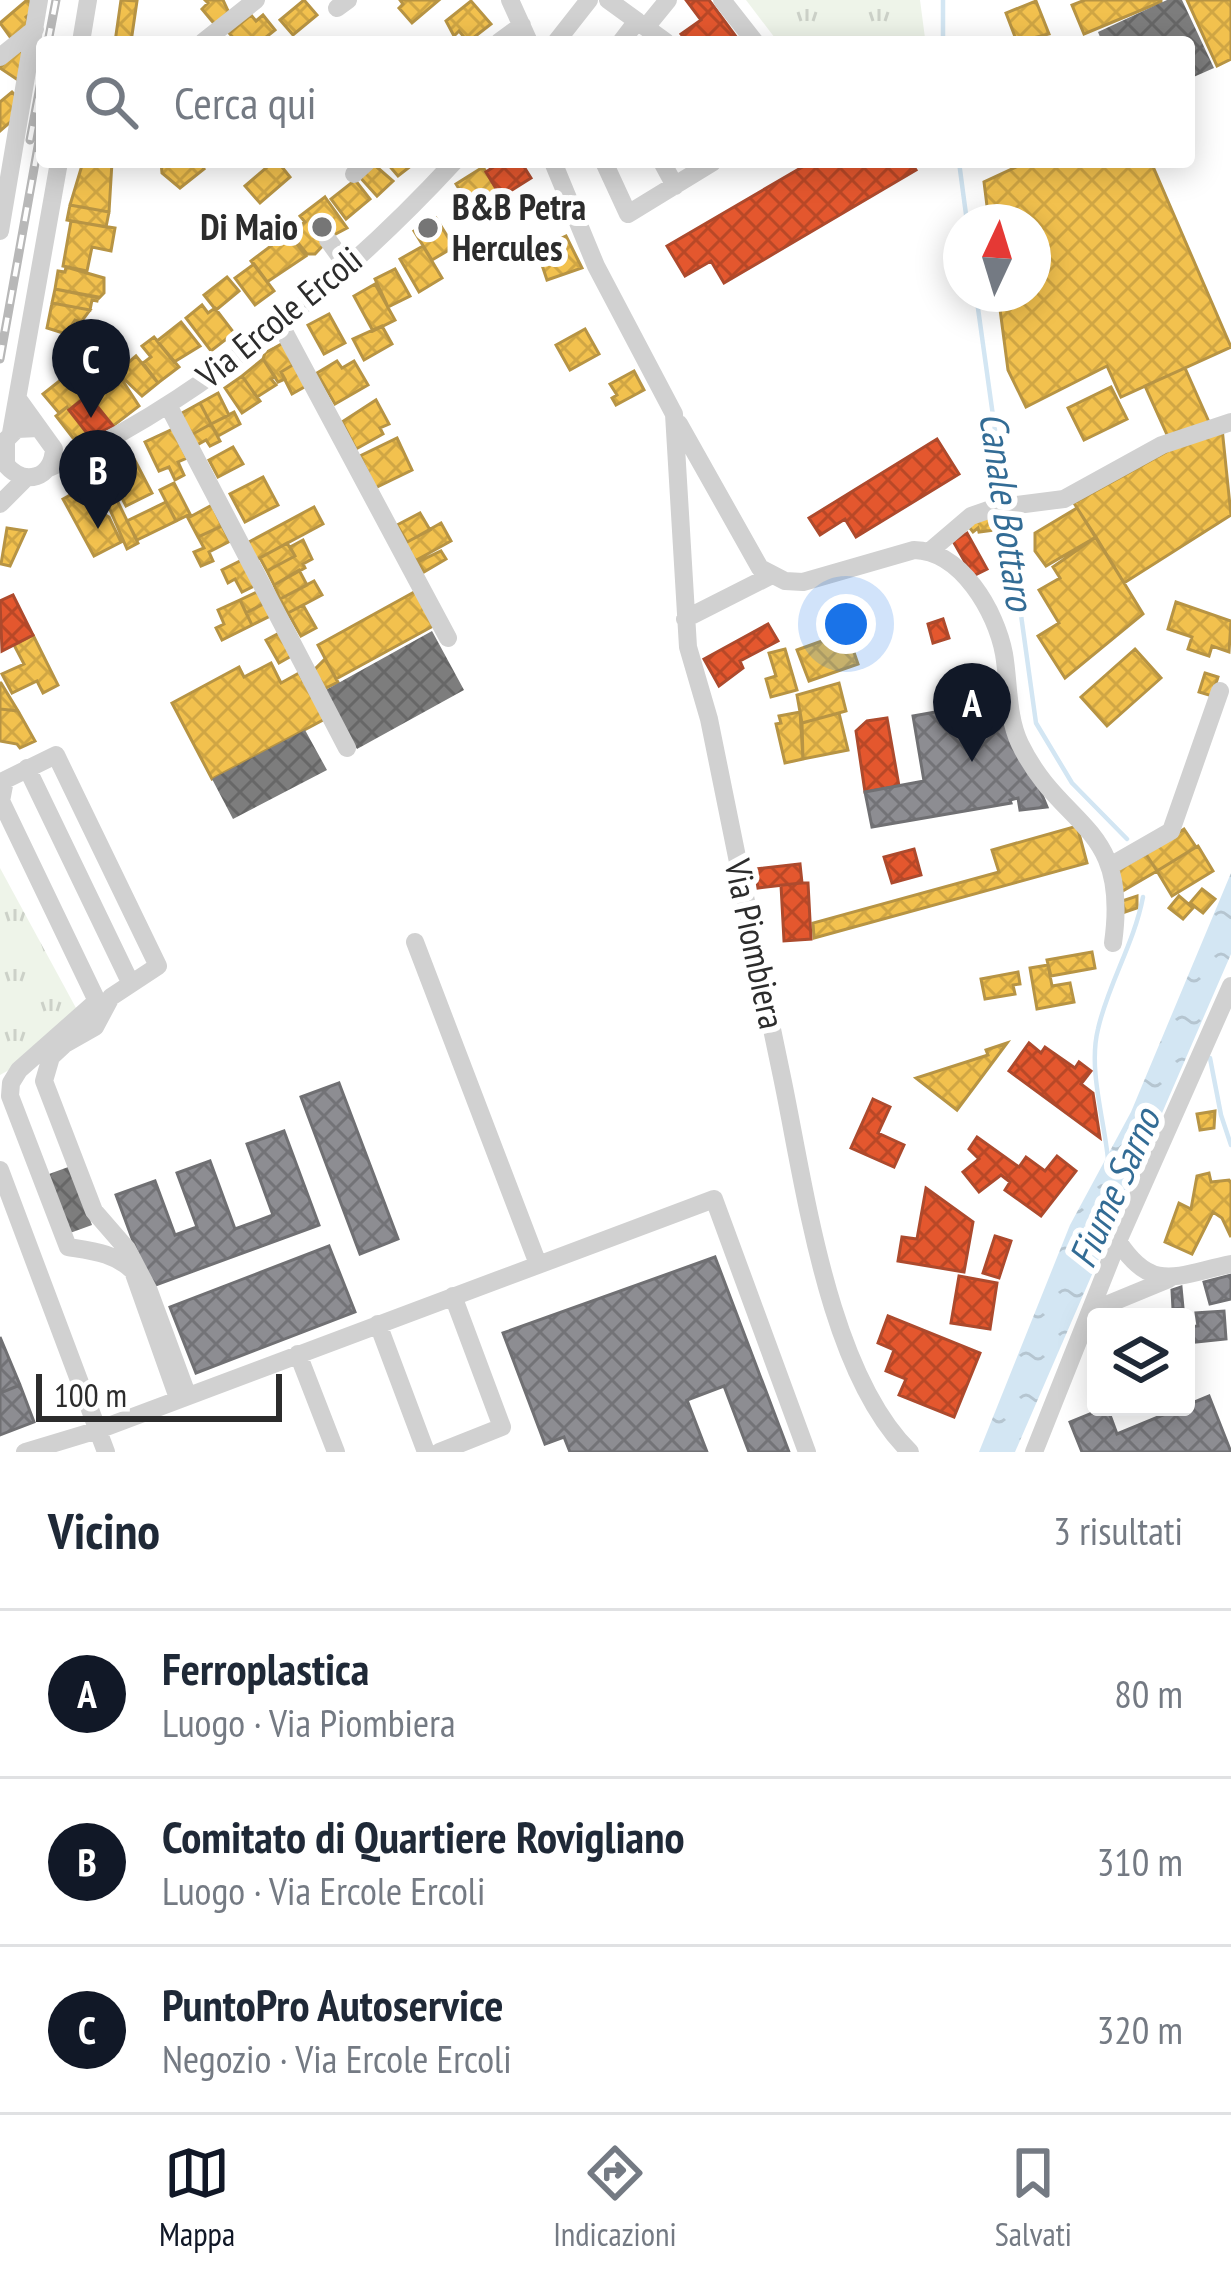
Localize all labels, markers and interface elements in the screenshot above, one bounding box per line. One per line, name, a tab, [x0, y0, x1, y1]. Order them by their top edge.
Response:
search box	[36, 36, 1195, 168]
icon: search	[78, 69, 144, 135]
text: Cerca qui	[174, 73, 317, 131]
place label: B&B Petra Hercules	[452, 183, 586, 271]
place label: Di Maio	[200, 203, 298, 250]
north arrow	[943, 204, 1051, 312]
marker: Di Maio	[309, 214, 335, 240]
marker: B&B Petra Hercules	[415, 215, 441, 241]
street label: Via Ercole Ercoli	[186, 236, 371, 398]
pin: C	[52, 319, 130, 418]
water label: Canale Bottaro	[968, 409, 1047, 616]
pin: B	[59, 430, 137, 529]
your location	[816, 594, 876, 654]
pin: A	[933, 663, 1011, 762]
street label: Via Piombiera	[714, 854, 796, 1033]
water label: Fiume Sarno	[1056, 1098, 1172, 1275]
map controls	[1087, 1308, 1195, 1416]
button: layers	[1087, 1308, 1195, 1416]
scale bar	[36, 1368, 282, 1421]
text: 100 m	[54, 1373, 127, 1416]
text: Vicino	[48, 1497, 160, 1563]
text: 3 risultati	[1053, 1505, 1183, 1556]
text: Ferroplastica	[162, 1639, 369, 1697]
text: A	[77, 1668, 97, 1719]
text: 80 m	[1114, 1668, 1183, 1719]
text: Luogo · Via Piombiera	[162, 1697, 455, 1748]
text: Comitato di Quartiere Rovigliano	[162, 1807, 684, 1865]
text: B	[77, 1836, 97, 1887]
text: 310 m	[1097, 1836, 1183, 1887]
text: Luogo · Via Ercole Ercoli	[162, 1865, 485, 1916]
text: PuntoPro Autoservice	[162, 1975, 504, 2033]
text: C	[78, 2004, 96, 2055]
text: 320 m	[1097, 2004, 1183, 2055]
text: Negozio · Via Ercole Ercoli	[162, 2033, 512, 2084]
tab: Mappa	[159, 2140, 235, 2255]
tab: Indicazioni	[553, 2140, 677, 2255]
tab: Salvati	[995, 2140, 1072, 2255]

